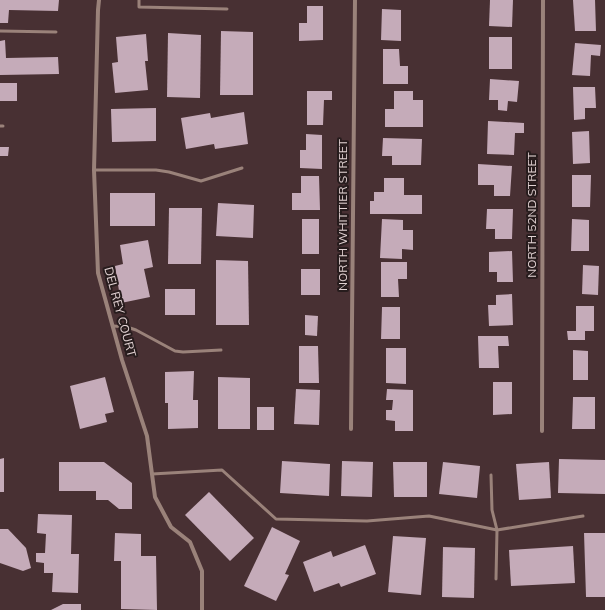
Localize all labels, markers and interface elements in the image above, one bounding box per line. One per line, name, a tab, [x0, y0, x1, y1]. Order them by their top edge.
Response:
street label: NORTH WHITTIER STREET	[335, 138, 350, 291]
street label: NORTH 52ND STREET	[524, 152, 539, 278]
street label: DEL REY COURT	[101, 265, 140, 359]

